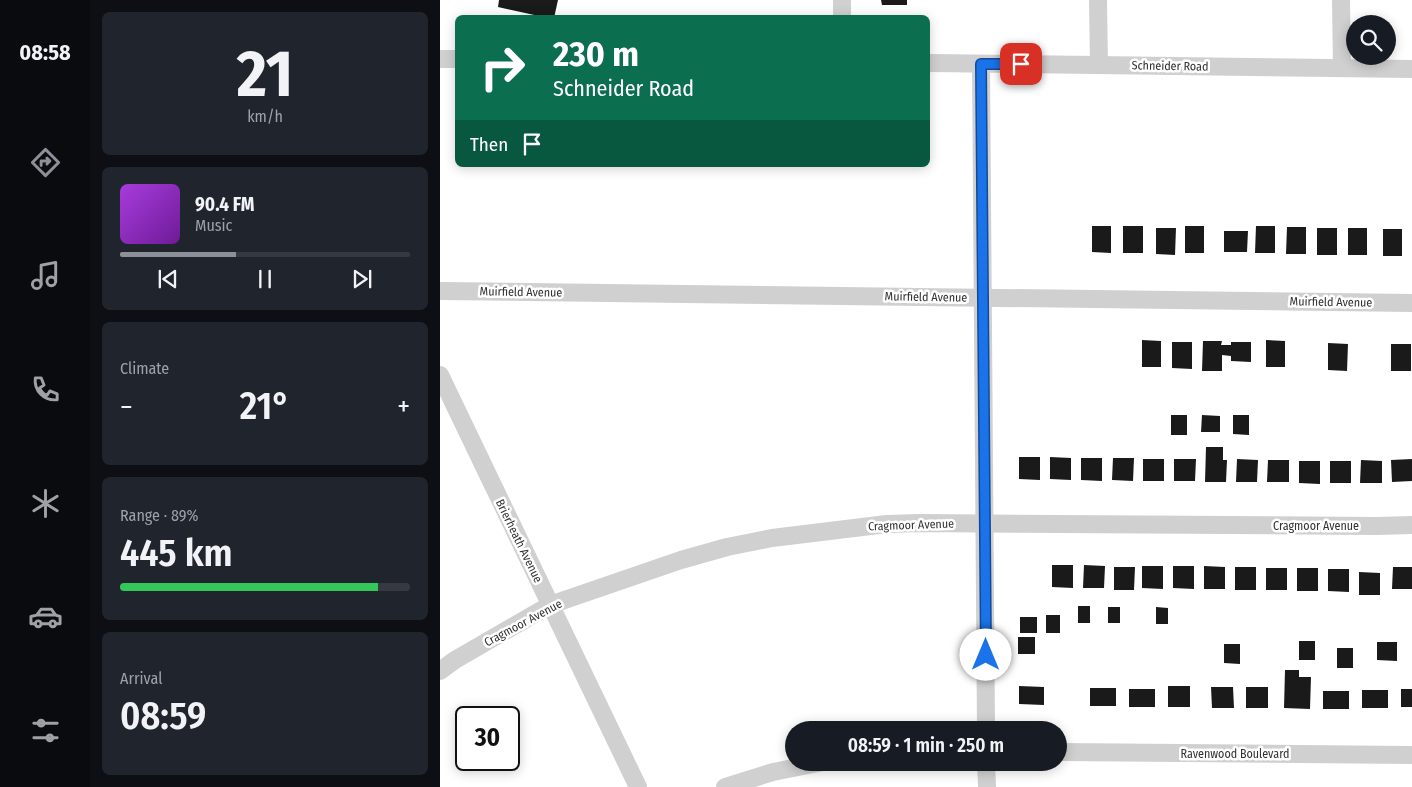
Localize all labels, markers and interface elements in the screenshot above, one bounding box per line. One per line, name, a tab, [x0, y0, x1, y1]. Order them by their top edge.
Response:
map controls	[1346, 15, 1396, 65]
button: search	[1346, 15, 1396, 65]
text: 230 m	[553, 33, 639, 75]
text: 21	[237, 35, 293, 113]
icon: right	[470, 35, 535, 100]
text: 08:58	[19, 39, 71, 66]
pin	[1000, 43, 1042, 85]
icon: arrive	[1007, 50, 1035, 78]
street label: Schneider Road	[1131, 58, 1209, 74]
text: Schneider Road	[553, 75, 694, 102]
text: km/h	[247, 107, 283, 126]
icon: arrive	[518, 130, 546, 158]
text: Then	[470, 133, 508, 156]
icon: directions	[28, 145, 63, 180]
text: 90.4 FM	[195, 193, 254, 216]
text: Music	[195, 216, 232, 235]
icon: music	[28, 258, 63, 293]
icon: previous	[154, 265, 182, 293]
icon: pause	[251, 265, 279, 293]
icon: next	[348, 265, 376, 293]
street label: Muirfield Avenue	[480, 284, 563, 300]
street label: Muirfield Avenue	[885, 289, 968, 305]
street label: Muirfield Avenue	[1290, 294, 1373, 310]
text: Climate	[120, 359, 169, 378]
icon: phone	[28, 372, 63, 407]
text: 21°	[240, 383, 290, 429]
text: −	[120, 390, 133, 423]
text: +	[397, 390, 410, 423]
icon: climate	[28, 486, 63, 521]
street label: Brierheath Avenue	[493, 497, 545, 585]
text: Range · 89%	[120, 506, 198, 525]
street label: Cragmoor Avenue	[868, 517, 954, 533]
street label: Cragmoor Avenue	[1273, 519, 1359, 533]
text: 445 km	[120, 530, 233, 576]
street label: Cragmoor Avenue	[482, 597, 564, 649]
icon: car	[28, 599, 63, 634]
position arrow	[959, 628, 1011, 680]
text: Arrival	[120, 669, 162, 688]
text: 08:59	[120, 693, 206, 739]
speed limit sign: 30	[455, 706, 520, 771]
icon: filters	[28, 713, 63, 748]
text: 08:59 · 1 min · 250 m	[848, 734, 1004, 757]
street label: Ravenwood Boulevard	[1181, 747, 1289, 761]

